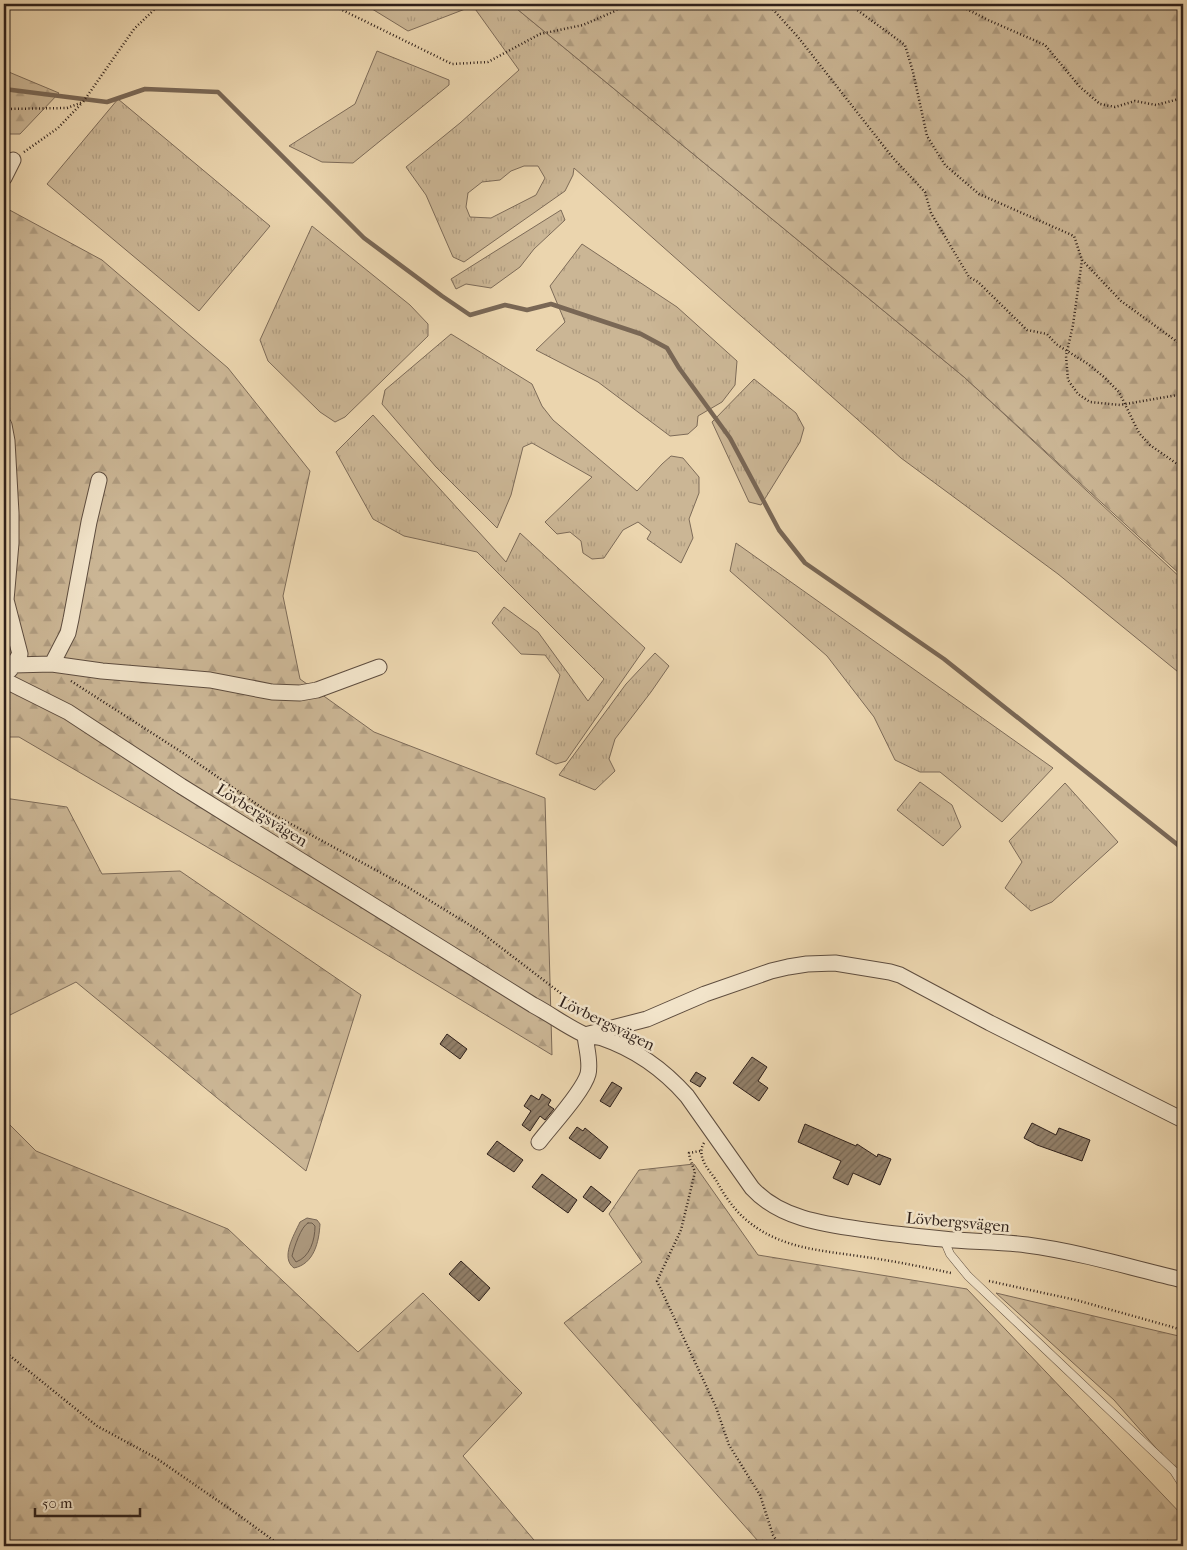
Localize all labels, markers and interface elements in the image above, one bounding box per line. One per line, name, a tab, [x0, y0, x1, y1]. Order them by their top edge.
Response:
street label: Lövbergsvägen	[213, 779, 312, 851]
street label: Lövbergsvägen	[556, 992, 659, 1055]
street label: Lövbergsvägen	[905, 1208, 1011, 1236]
scale bar	[35, 1485, 140, 1517]
text: 50 m	[42, 1494, 73, 1512]

